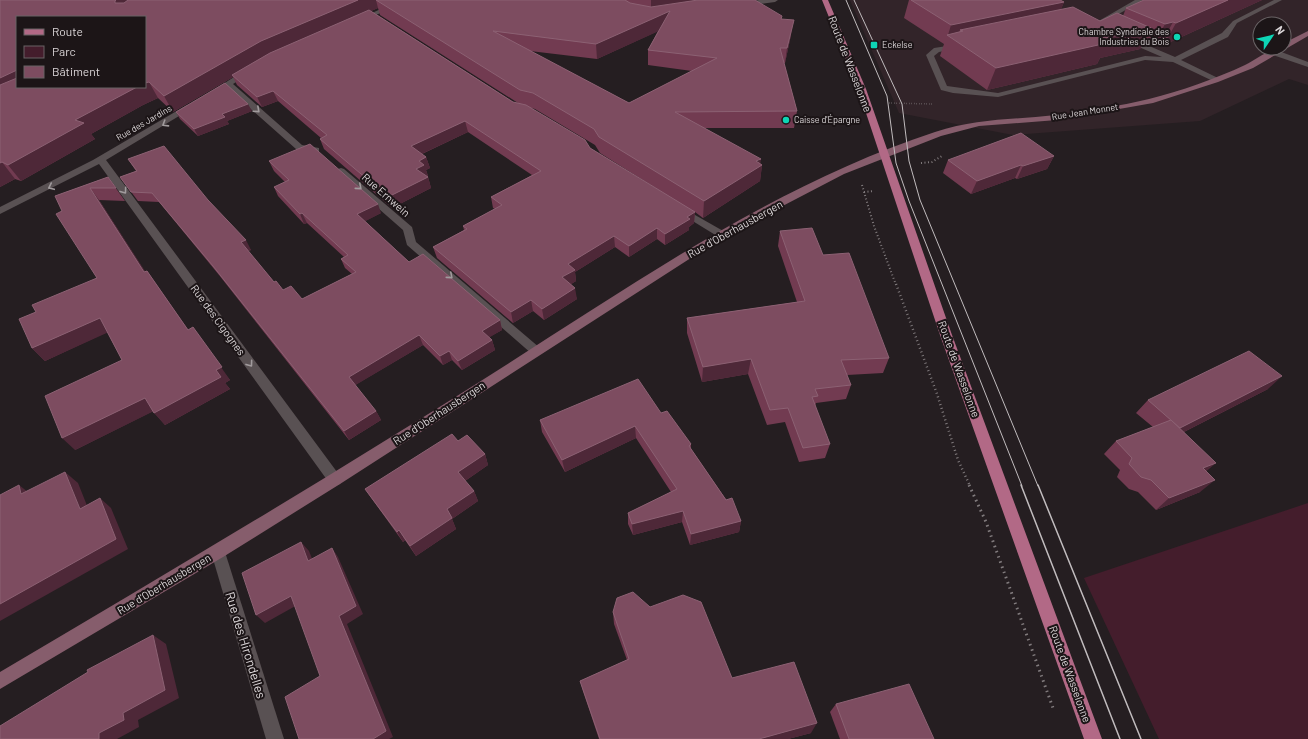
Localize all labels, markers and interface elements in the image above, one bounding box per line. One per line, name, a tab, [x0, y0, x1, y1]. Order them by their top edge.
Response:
street label: Route de Wasselonne	[826, 14, 875, 114]
legend	[16, 16, 146, 88]
north arrow	[1252, 16, 1292, 56]
text: N	[1273, 23, 1288, 37]
text: Route	[52, 24, 83, 38]
place label: Chambre Syndicale des Industries du Bois	[1079, 26, 1169, 47]
marker: Chambre Syndicale des Industries du Bois	[1172, 32, 1182, 42]
place label: Eckelse	[882, 39, 913, 50]
marker: Eckelse	[869, 40, 879, 50]
text: Parc	[52, 44, 76, 58]
text: Bâtiment	[52, 64, 100, 78]
street label: Rue Jean Monnet	[1051, 101, 1119, 122]
street label: Rue des Jardins	[114, 102, 173, 143]
one-way arrow	[252, 105, 260, 112]
place label: Caisse d'Épargne	[794, 114, 860, 125]
marker: Caisse d'Épargne	[781, 115, 791, 125]
one-way arrow	[162, 119, 169, 126]
street label: Rue Ernwein	[360, 170, 413, 219]
one-way arrow	[48, 182, 55, 190]
one-way arrow	[354, 182, 361, 189]
one-way arrow	[119, 187, 127, 194]
street label: Rue d'Oberhausbergen	[685, 197, 785, 260]
one-way arrow	[445, 272, 452, 279]
street label: Rue des Cigognes	[188, 282, 248, 358]
street label: Route de Wasselonne	[936, 319, 983, 419]
one-way arrow	[246, 360, 253, 367]
street label: Rue d'Oberhausbergen	[390, 378, 487, 447]
street label: Rue d'Oberhausbergen	[115, 550, 213, 617]
street label: Rue des Hirondelles	[222, 590, 270, 700]
street label: Route de Wasselonne	[1047, 624, 1094, 724]

